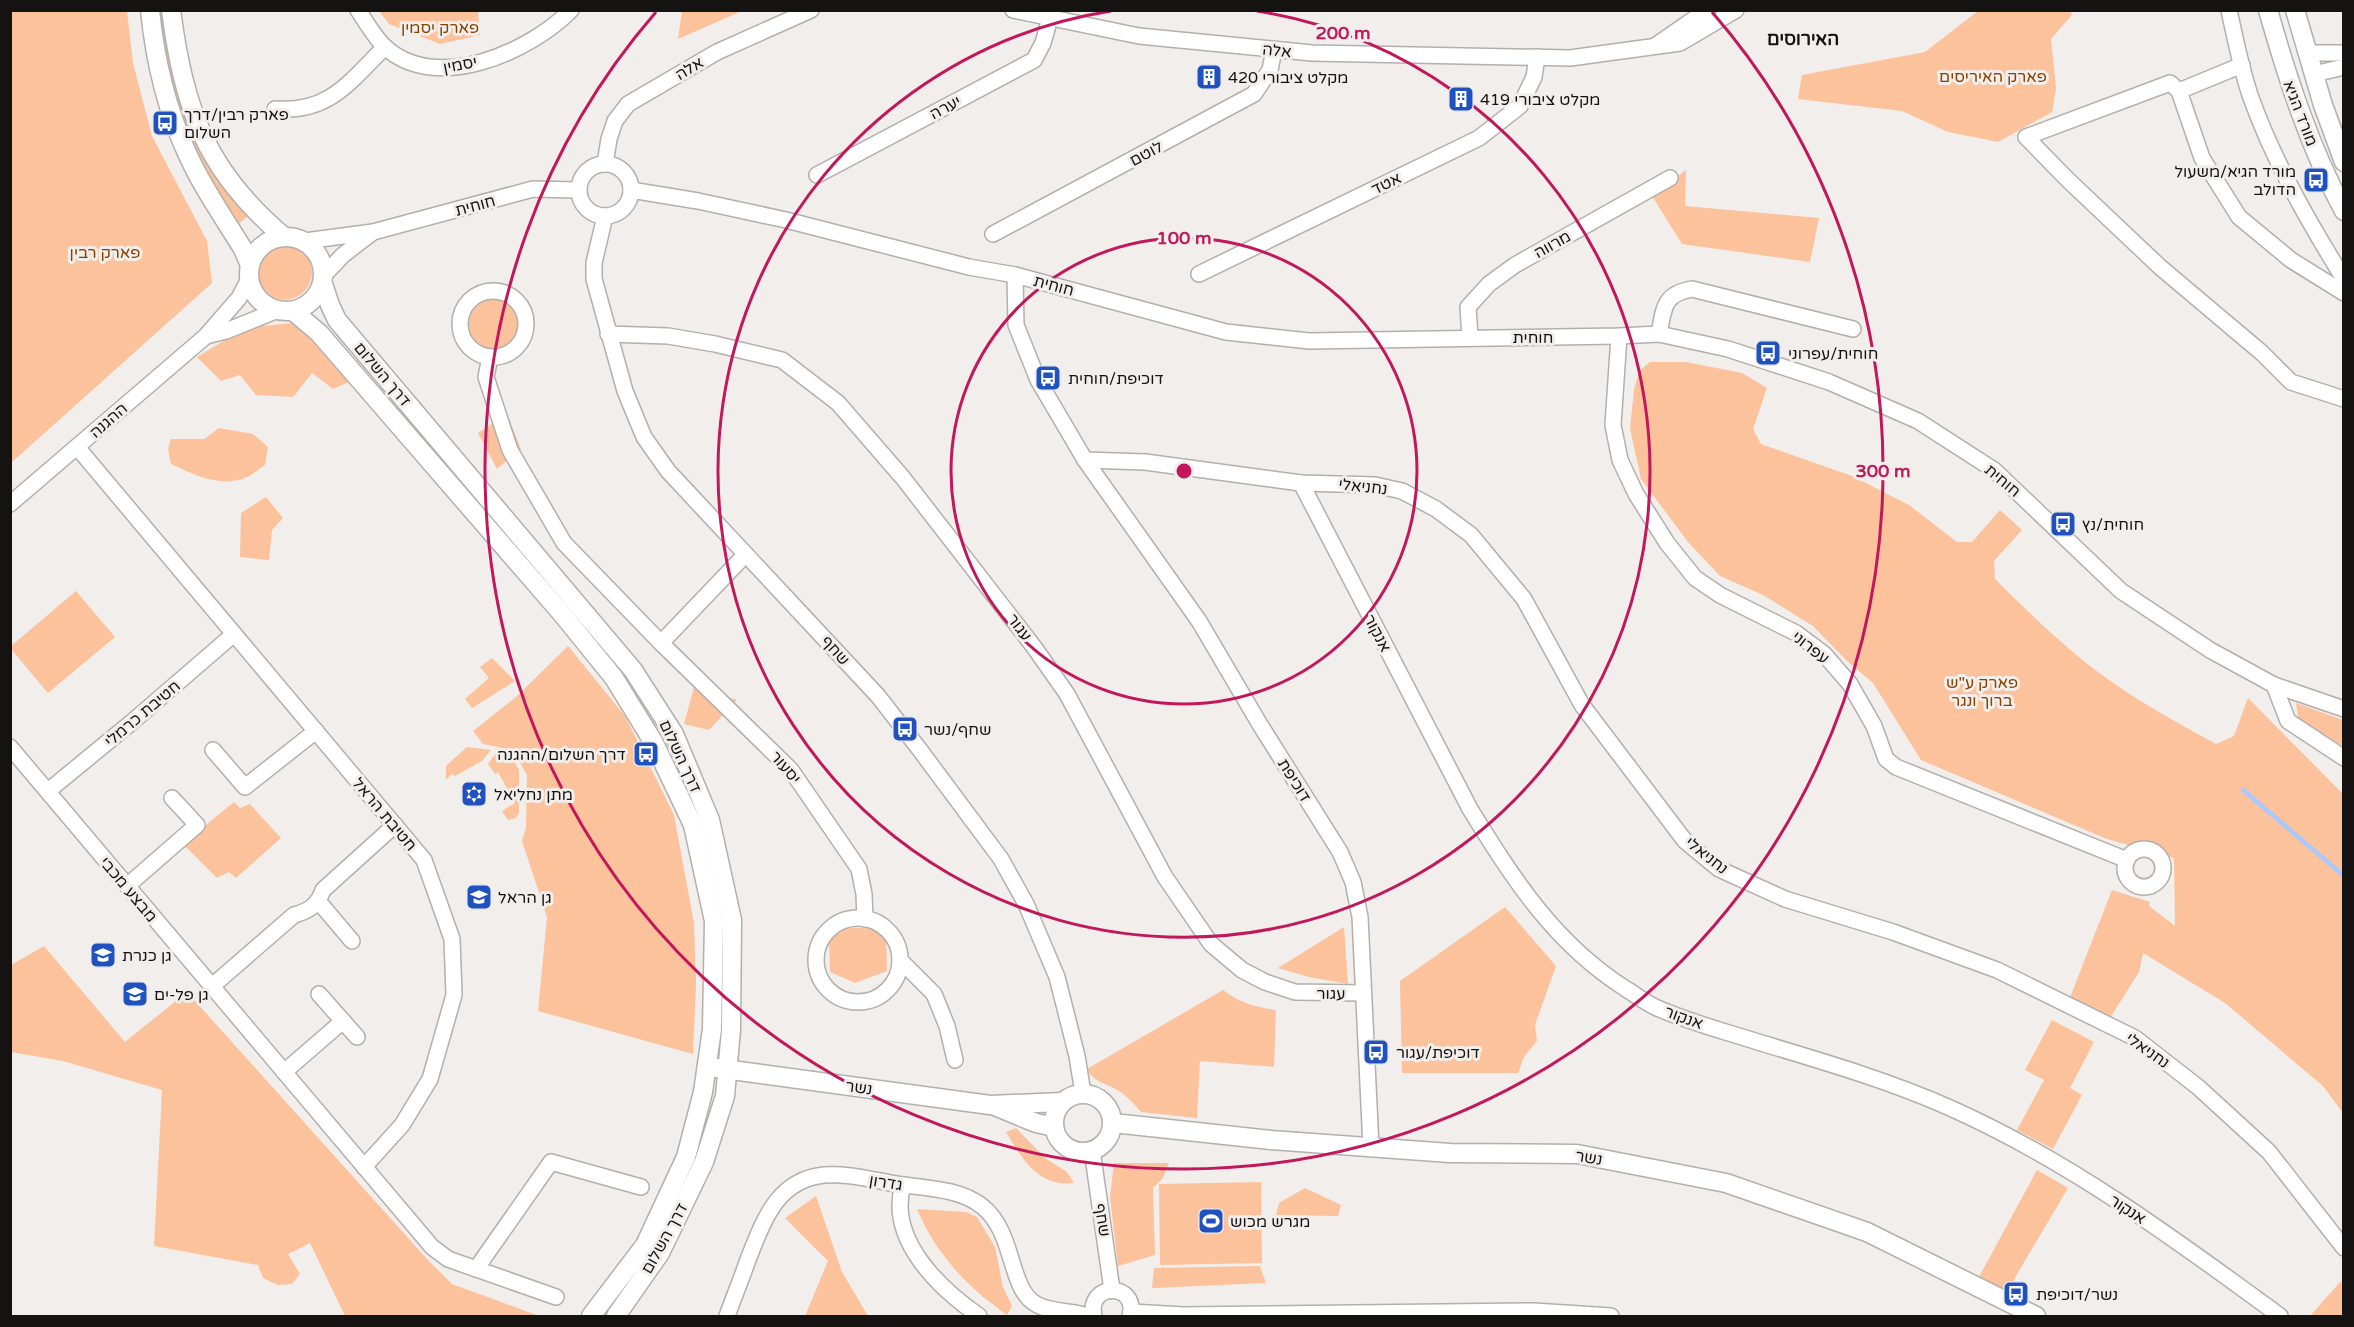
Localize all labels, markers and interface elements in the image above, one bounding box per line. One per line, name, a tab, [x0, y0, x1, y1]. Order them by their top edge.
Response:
park label: פארק יסמין	[401, 18, 479, 38]
text: 200 m	[1315, 22, 1371, 44]
district label: האירוסים	[1767, 28, 1839, 50]
street label: אלה	[1261, 40, 1293, 62]
street label: יסמין	[441, 52, 479, 78]
street label: אלה	[672, 53, 707, 85]
building icon: מקלט ציבורי 420	[1194, 62, 1224, 92]
park label: פארק האיריסים	[1939, 67, 2047, 87]
place label: מקלט ציבורי 420	[1228, 68, 1348, 88]
street label: מורד הגיא	[2278, 78, 2322, 149]
building icon: מקלט ציבורי 419	[1446, 84, 1476, 114]
place label: מקלט ציבורי 419	[1480, 90, 1600, 110]
street label: יערה	[926, 91, 965, 124]
place label: פארק רבין/דרך השלום	[184, 105, 289, 143]
bus stop icon: פארק רבין/דרך השלום	[150, 108, 180, 138]
street label: לוטם	[1126, 137, 1167, 171]
place label: מורד הגיא/משעול הדולב	[2174, 162, 2296, 200]
bus stop icon: מורד הגיא/משעול הדולב	[2301, 165, 2331, 195]
street label: אטד	[1368, 168, 1405, 200]
street label: חוחית	[453, 191, 498, 221]
text: 100 m	[1156, 227, 1212, 249]
street label: מרווה	[1530, 227, 1574, 263]
park label: פארק רבין	[70, 243, 140, 263]
street label: חוחית	[1031, 271, 1076, 301]
street label: חוחית	[1512, 328, 1554, 348]
street label: דרך השלום	[349, 338, 415, 411]
bus stop icon: חוחית/עפרוני	[1753, 338, 1783, 368]
place label: חוחית/עפרוני	[1788, 344, 1878, 364]
bus stop icon: דוכיפת/חוחית	[1033, 363, 1063, 393]
place label: דוכיפת/חוחית	[1068, 369, 1164, 389]
street label: ההגנה	[86, 399, 132, 443]
text: 300 m	[1855, 460, 1911, 482]
street label: חוחית	[1980, 460, 2025, 502]
centre of rings	[1174, 461, 1194, 481]
street label: נחניאלי	[1337, 474, 1388, 500]
bus stop icon: חוחית/נץ	[2048, 509, 2078, 539]
place label: חוחית/נץ	[2082, 515, 2144, 535]
street label: עגור	[1002, 610, 1036, 645]
street label: אנקור	[1359, 611, 1395, 656]
street label: עפרוני	[1788, 627, 1833, 669]
street label: שחף	[817, 632, 854, 670]
park label: פארק ע"ש ברוך ונגר	[1946, 673, 2018, 711]
street label: חטיבת כרמלי	[101, 676, 185, 751]
bus stop icon: שחף/נשר	[890, 714, 920, 744]
street label: דרך השלום	[655, 717, 706, 796]
place label: שחף/נשר	[924, 720, 991, 740]
bus stop icon: דרך השלום/ההגנה	[631, 739, 661, 769]
place label: דרך השלום/ההגנה	[497, 745, 626, 765]
street label: יסעור	[766, 747, 805, 788]
street label: דוכיפת	[1273, 755, 1315, 806]
street label: חטיבת הראל	[348, 774, 421, 855]
synagogue icon: מתן נחליאל	[459, 779, 489, 809]
place label: מתן נחליאל	[494, 785, 573, 805]
street label: נחניאלי	[1681, 833, 1732, 879]
street label: מבצע מכבי	[95, 853, 161, 926]
school or university icon: גן הראל	[464, 882, 494, 912]
place label: גן הראל	[498, 888, 552, 908]
school or university icon: גן כנרת	[88, 940, 118, 970]
place label: גן כנרת	[122, 946, 172, 966]
school or university icon: גן פל-ים	[120, 979, 150, 1009]
street label: עגור	[1317, 984, 1345, 1004]
place label: גן פל-ים	[154, 985, 209, 1005]
street label: אנקור	[1662, 1002, 1706, 1034]
street label: נחניאלי	[2122, 1029, 2173, 1073]
bus stop icon: דוכיפת/עגור	[1361, 1037, 1391, 1067]
place label: דוכיפת/עגור	[1396, 1043, 1480, 1063]
street label: נשר	[844, 1076, 874, 1100]
street label: נשר	[1574, 1146, 1604, 1170]
street label: גדרון	[868, 1170, 904, 1195]
street label: אנקור	[2105, 1191, 2150, 1229]
street label: דרך השלום	[637, 1200, 693, 1277]
street label: שחף	[1090, 1202, 1114, 1238]
sports icon: מגרש מכוש	[1196, 1206, 1226, 1236]
place label: מגרש מכוש	[1230, 1212, 1310, 1232]
bus stop icon: נשר/דוכיפת	[2001, 1279, 2031, 1309]
place label: נשר/דוכיפת	[2036, 1285, 2118, 1305]

